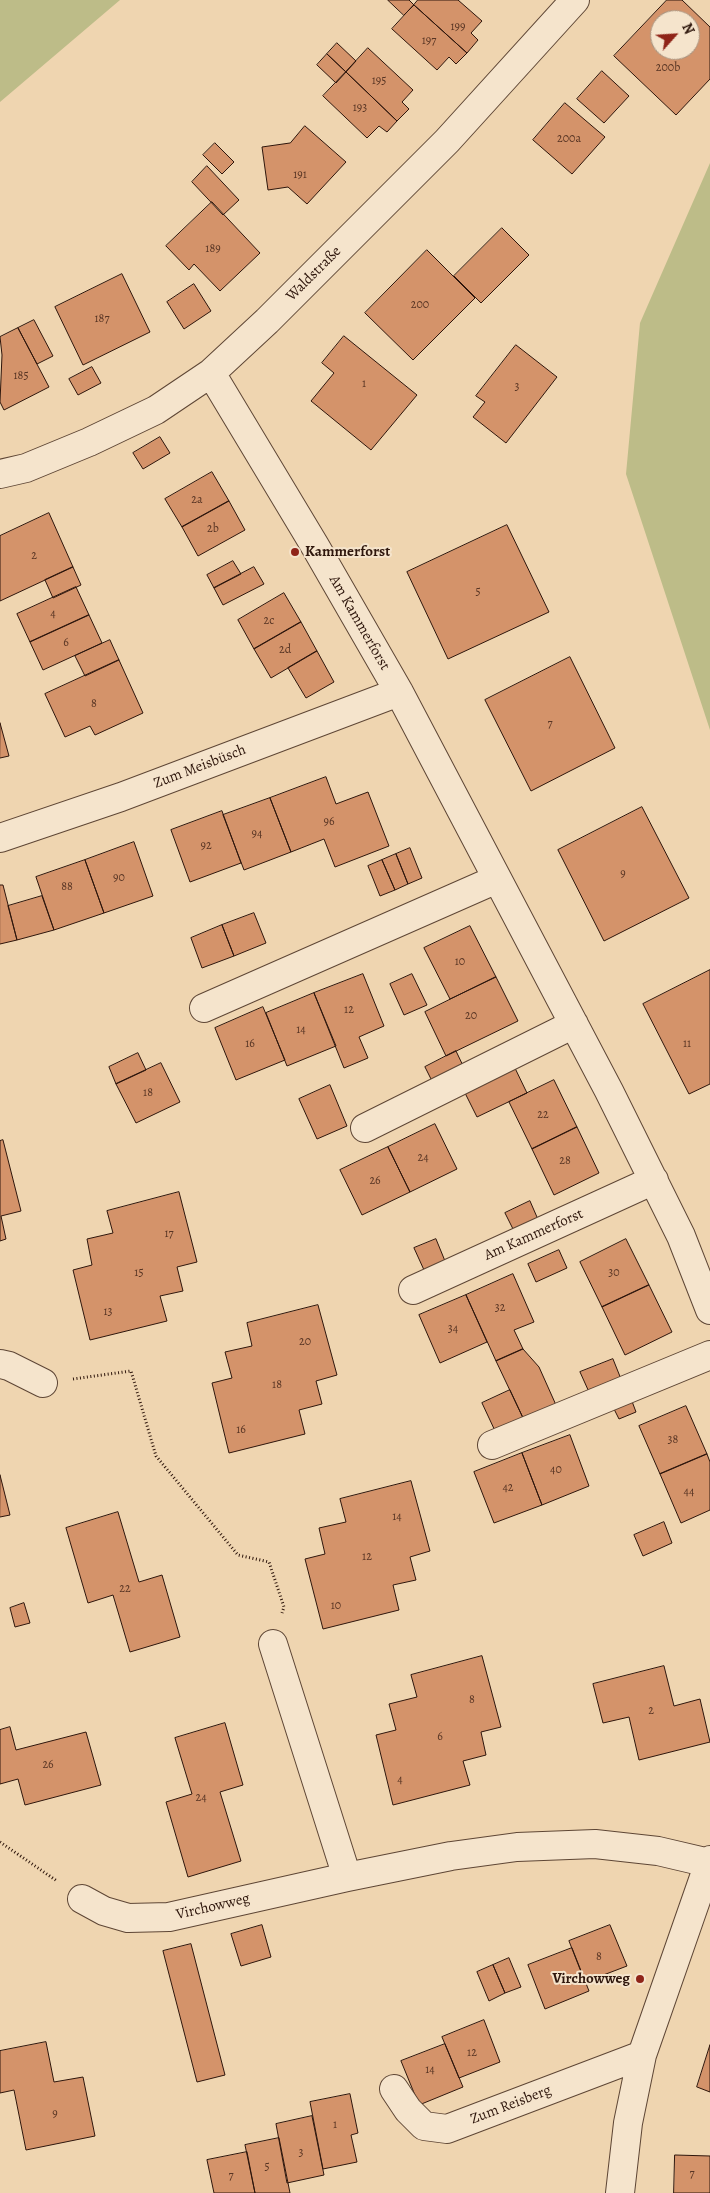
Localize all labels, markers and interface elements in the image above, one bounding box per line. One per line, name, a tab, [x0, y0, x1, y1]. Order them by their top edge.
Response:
north arrow	[650, 10, 700, 60]
house number: 199	[450, 20, 466, 34]
text: N	[677, 20, 699, 37]
house number: 197	[422, 34, 436, 48]
house number: 200b	[656, 61, 680, 75]
house number: 195	[372, 74, 386, 88]
house number: 193	[353, 101, 367, 115]
house number: 200a	[557, 132, 581, 146]
house number: 191	[293, 168, 307, 182]
house number: 189	[205, 242, 221, 256]
street label: Waldstraße	[283, 243, 345, 305]
house number: 200	[411, 298, 429, 312]
house number: 187	[95, 312, 109, 326]
house number: 185	[13, 369, 29, 383]
house number: 1	[362, 377, 366, 391]
house number: 3	[515, 380, 519, 394]
house number: 2a	[191, 493, 203, 507]
house number: 2b	[207, 522, 219, 536]
place label: Kammerforst	[305, 543, 390, 561]
marker: Kammerforst	[289, 546, 301, 558]
house number: 2	[31, 549, 37, 563]
street label: Am Kammerforst	[325, 572, 393, 674]
house number: 5	[475, 585, 481, 599]
house number: 4	[50, 607, 56, 621]
house number: 2c	[264, 614, 274, 628]
house number: 6	[63, 636, 69, 650]
house number: 2d	[279, 643, 291, 657]
house number: 8	[91, 697, 97, 711]
house number: 7	[547, 717, 553, 731]
street label: Zum Meisbüsch	[151, 741, 249, 793]
house number: 96	[323, 815, 335, 829]
house number: 94	[252, 827, 262, 841]
house number: 92	[200, 839, 212, 853]
house number: 9	[620, 867, 626, 881]
house number: 90	[113, 871, 125, 885]
house number: 88	[61, 880, 73, 894]
house number: 10	[455, 955, 465, 969]
house number: 12	[344, 1003, 354, 1017]
house number: 20	[465, 1009, 477, 1023]
house number: 14	[296, 1023, 306, 1037]
house number: 16	[245, 1037, 255, 1051]
house number: 11	[683, 1037, 691, 1051]
house number: 18	[143, 1086, 153, 1100]
house number: 22	[537, 1108, 549, 1122]
house number: 24	[417, 1151, 429, 1165]
house number: 28	[559, 1154, 571, 1168]
house number: 26	[369, 1174, 381, 1188]
street label: Am Kammerforst	[482, 1205, 586, 1265]
house number: 17	[164, 1227, 174, 1241]
house number: 15	[134, 1266, 144, 1280]
house number: 30	[608, 1266, 620, 1280]
house number: 32	[495, 1301, 505, 1315]
house number: 13	[103, 1305, 113, 1319]
house number: 34	[448, 1322, 458, 1336]
house number: 20	[299, 1335, 311, 1349]
house number: 18	[272, 1378, 282, 1392]
house number: 16	[236, 1423, 246, 1437]
house number: 38	[668, 1433, 678, 1447]
house number: 40	[550, 1463, 562, 1477]
house number: 42	[502, 1481, 514, 1495]
house number: 44	[684, 1485, 694, 1499]
house number: 14	[392, 1510, 402, 1524]
house number: 12	[362, 1550, 372, 1564]
house number: 22	[119, 1582, 131, 1596]
house number: 10	[331, 1599, 341, 1613]
house number: 8	[469, 1693, 475, 1707]
house number: 2	[648, 1704, 654, 1718]
house number: 6	[437, 1730, 443, 1744]
house number: 26	[42, 1758, 54, 1772]
house number: 4	[397, 1773, 403, 1787]
house number: 24	[195, 1791, 207, 1805]
street label: Virchowweg	[174, 1890, 252, 1924]
house number: 8	[596, 1950, 602, 1964]
place label: Virchowweg	[553, 1970, 630, 1988]
marker: Virchowweg	[634, 1973, 646, 1985]
house number: 12	[467, 2046, 477, 2060]
house number: 14	[425, 2063, 435, 2077]
street label: Zum Reisberg	[468, 2081, 554, 2129]
house number: 9	[52, 2107, 58, 2121]
house number: 1	[333, 2118, 337, 2132]
house number: 3	[299, 2146, 303, 2160]
house number: 5	[264, 2160, 270, 2174]
house number: 7	[689, 2167, 695, 2181]
house number: 7	[228, 2169, 234, 2183]

